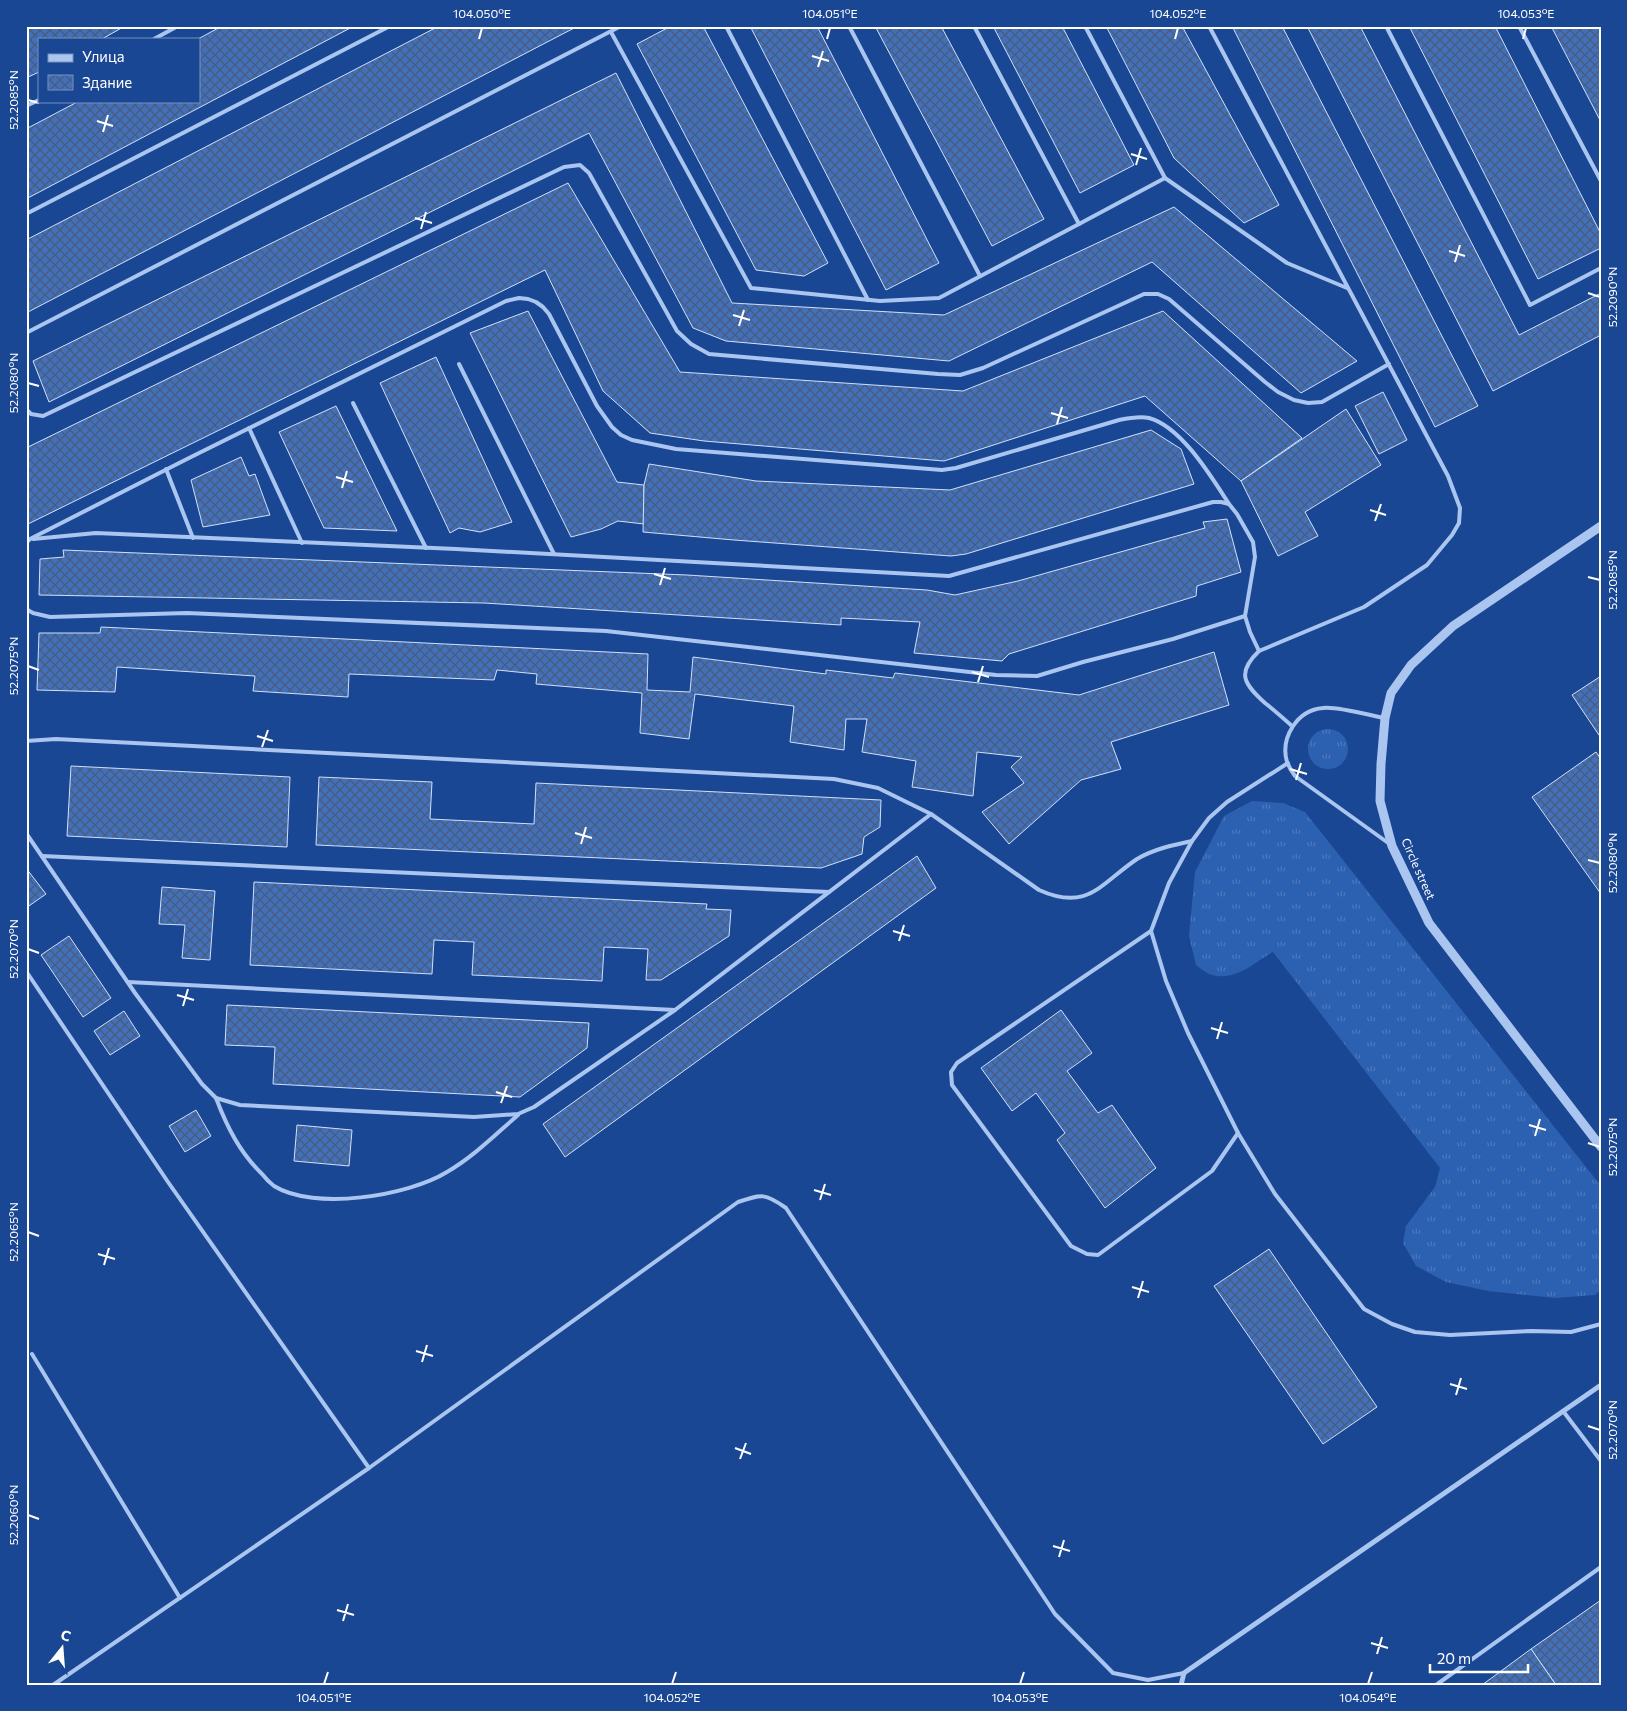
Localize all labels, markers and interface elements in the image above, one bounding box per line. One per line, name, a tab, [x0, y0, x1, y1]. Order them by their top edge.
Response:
text: 104.050°E	[453, 6, 511, 20]
text: 104.051°E	[802, 6, 858, 20]
text: 104.052°E	[1150, 6, 1206, 20]
text: 104.053°E	[1497, 6, 1555, 20]
legend	[38, 38, 200, 102]
text: Улица	[82, 47, 124, 65]
text: 52.2085°N	[6, 70, 20, 130]
text: Здание	[82, 73, 132, 91]
text: 52.2090°N	[1605, 267, 1619, 327]
text: 52.2080°N	[6, 353, 20, 413]
text: 52.2085°N	[1605, 550, 1619, 610]
text: 52.2075°N	[6, 637, 20, 695]
text: 52.2080°N	[1605, 833, 1619, 893]
street label: Circle street	[1399, 836, 1439, 902]
text: 52.2070°N	[6, 919, 20, 979]
text: 52.2075°N	[1605, 1118, 1619, 1176]
text: 52.2065°N	[6, 1202, 20, 1262]
text: 52.2070°N	[1605, 1400, 1619, 1460]
text: 52.2060°N	[6, 1485, 20, 1545]
north arrow	[38, 1624, 88, 1674]
text: С	[59, 1626, 73, 1645]
scale bar	[1430, 1641, 1527, 1673]
text: 20 m	[1437, 1649, 1471, 1667]
text: 104.051°E	[296, 1690, 352, 1704]
text: 104.052°E	[644, 1690, 700, 1704]
text: 104.053°E	[991, 1690, 1049, 1704]
text: 104.054°E	[1339, 1690, 1397, 1704]

